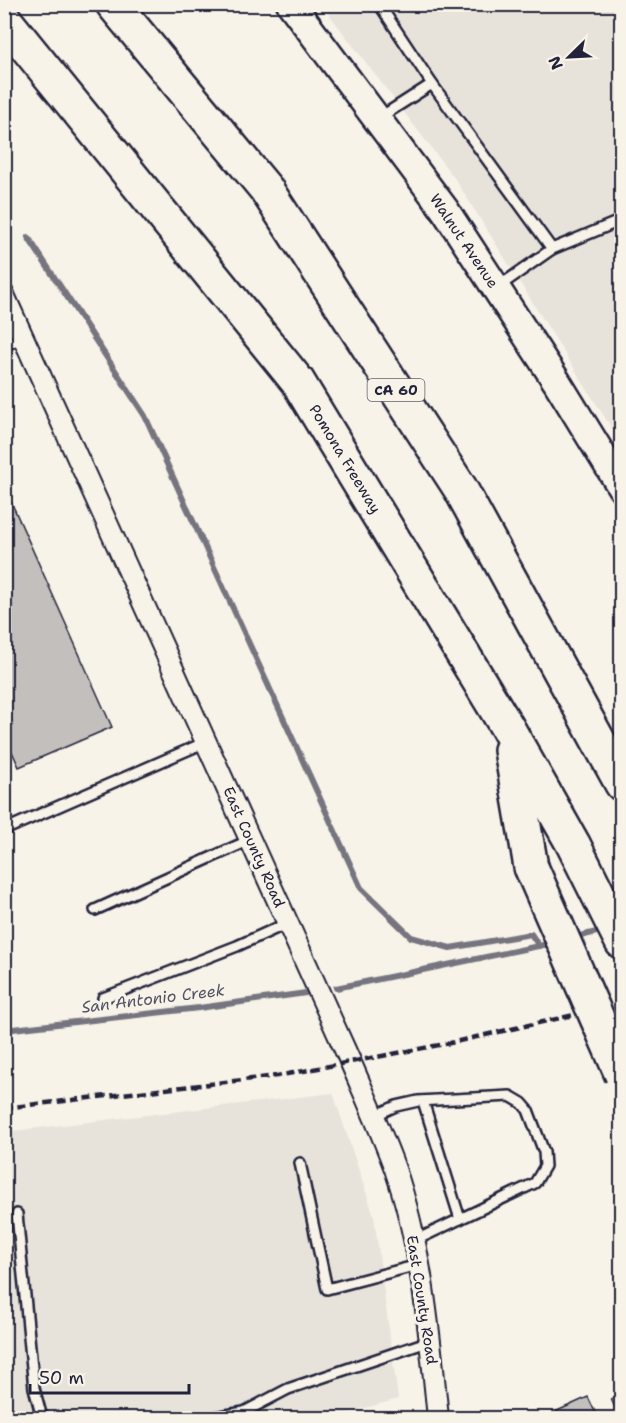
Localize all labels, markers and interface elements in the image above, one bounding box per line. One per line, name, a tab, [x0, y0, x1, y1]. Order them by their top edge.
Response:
north arrow	[539, 27, 599, 87]
text: N	[544, 53, 568, 73]
street label: Walnut Avenue	[425, 190, 503, 292]
road number: CA 60	[368, 379, 424, 401]
street label: Pomona Freeway	[305, 401, 385, 517]
street label: East County Road	[218, 783, 290, 911]
water label: San Antonio Creek	[80, 979, 226, 1018]
street label: East County Road	[402, 1234, 442, 1366]
scale bar	[30, 1357, 189, 1395]
text: 50 m	[39, 1366, 84, 1390]

